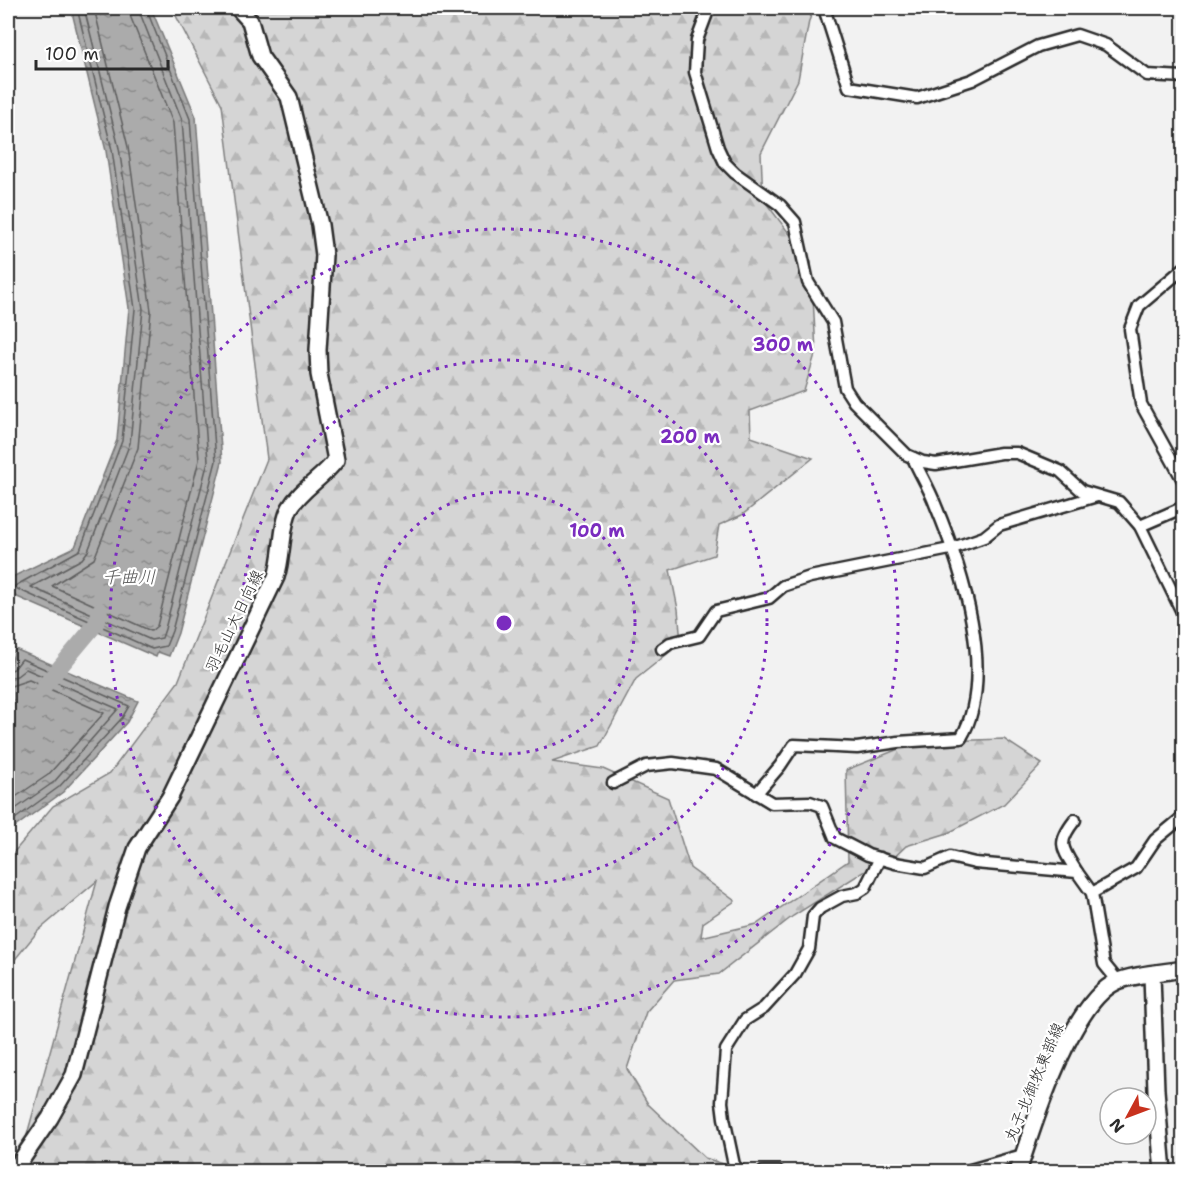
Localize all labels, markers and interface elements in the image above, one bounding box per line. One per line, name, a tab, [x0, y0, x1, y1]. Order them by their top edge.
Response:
scale bar	[36, 33, 168, 71]
text: 100 m	[45, 42, 99, 66]
text: 300 m	[753, 333, 814, 357]
text: 200 m	[660, 425, 721, 449]
text: 100 m	[569, 519, 625, 543]
water label: 千曲川	[102, 565, 156, 589]
street label: 羽毛山大日向線	[200, 566, 268, 676]
centre of rings	[494, 613, 514, 633]
street label: 丸子北御牧東部線	[999, 1019, 1069, 1145]
north arrow	[1098, 1086, 1158, 1146]
text: N	[1105, 1114, 1129, 1137]

